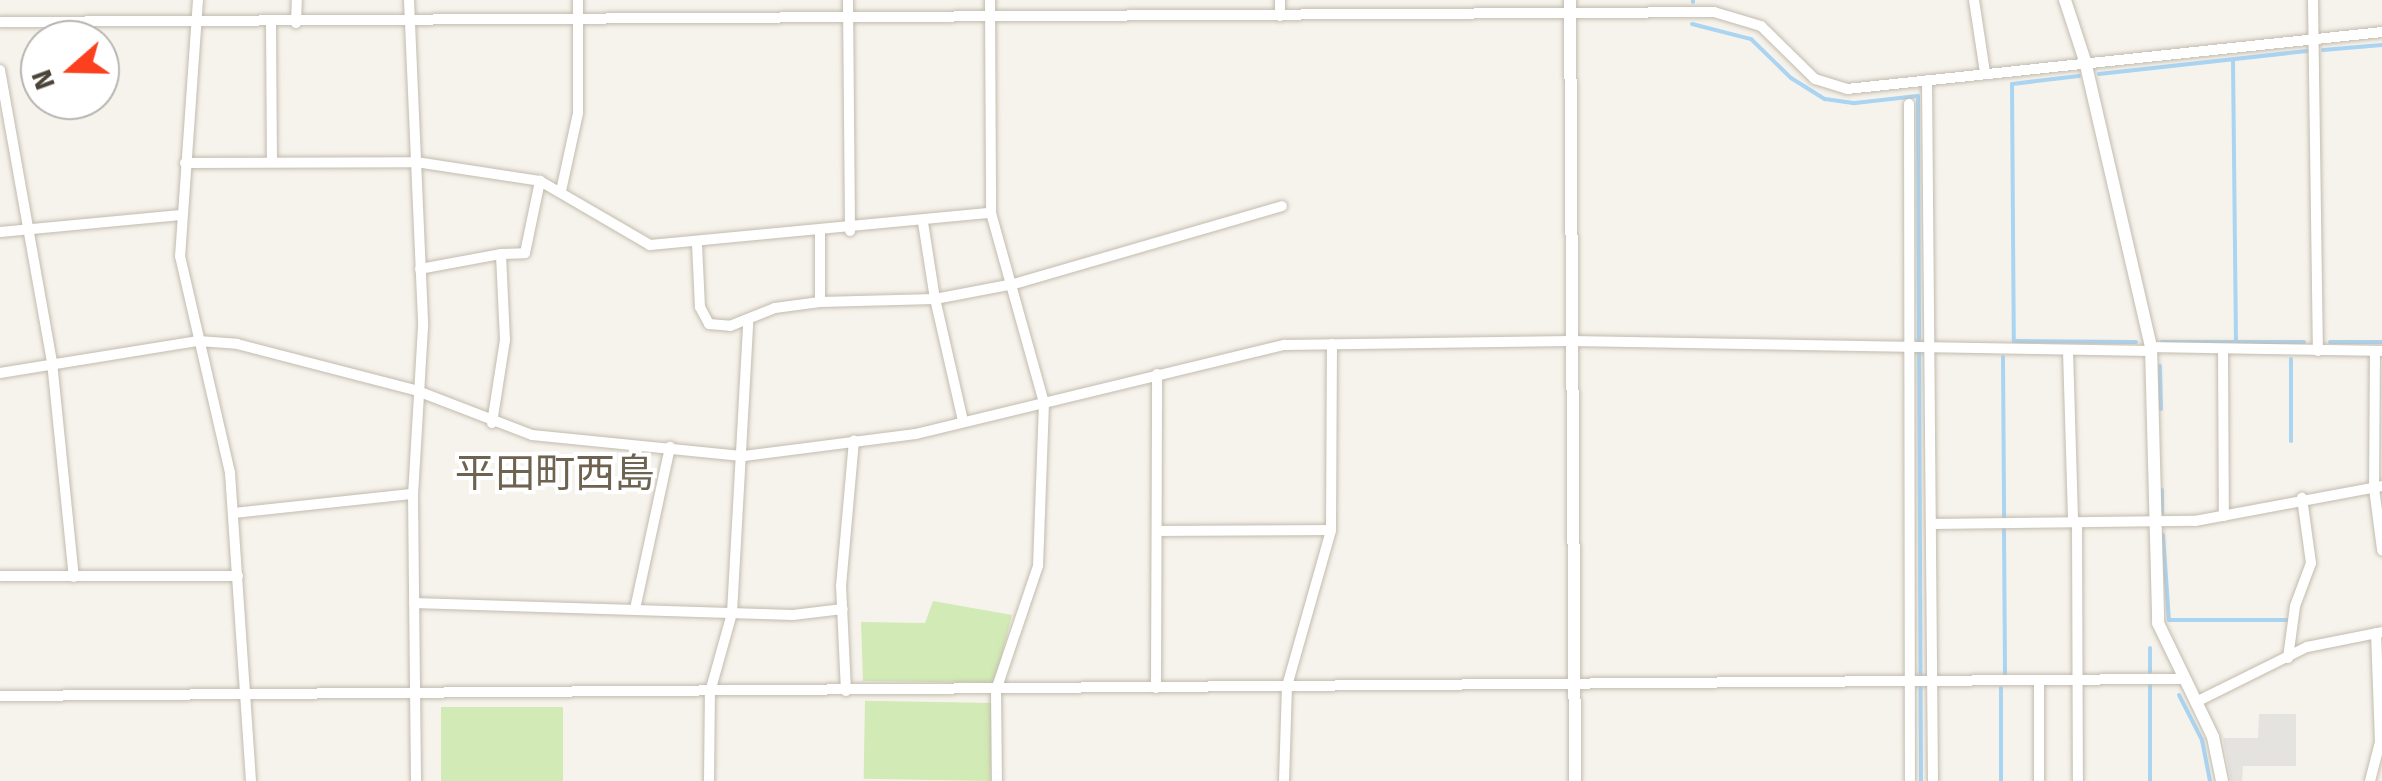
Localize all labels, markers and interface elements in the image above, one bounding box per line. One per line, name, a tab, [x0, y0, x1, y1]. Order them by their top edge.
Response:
north arrow	[20, 20, 120, 120]
text: N	[25, 65, 62, 94]
district label: 平田町西島	[455, 450, 655, 498]

